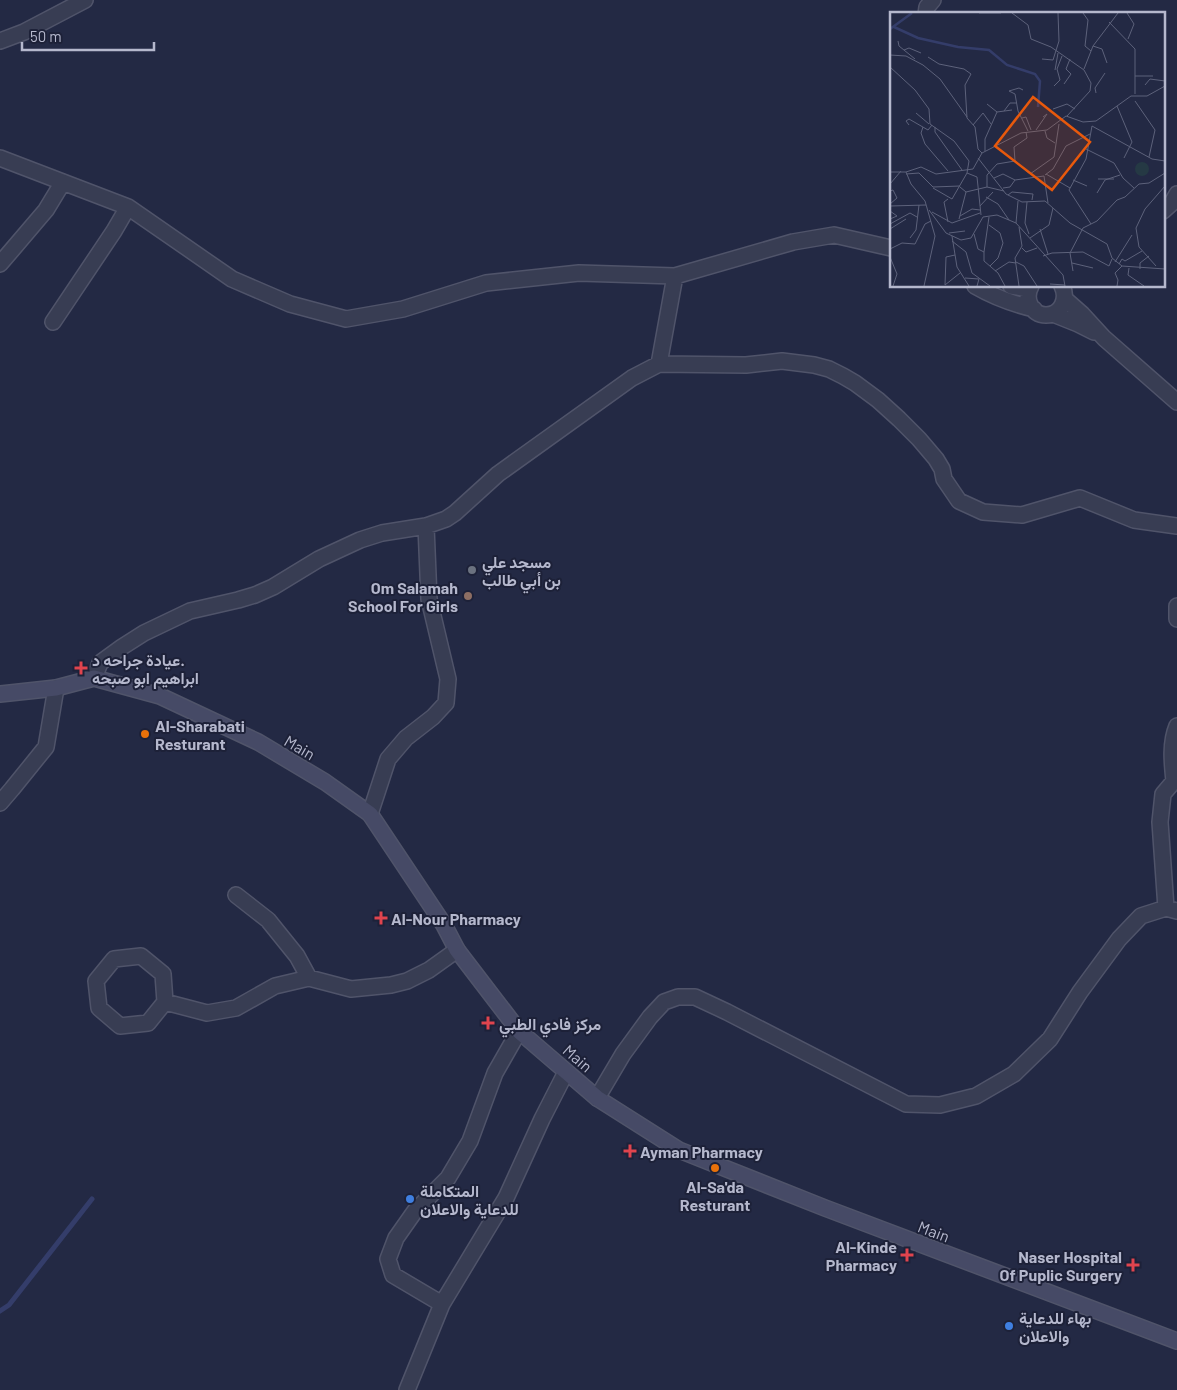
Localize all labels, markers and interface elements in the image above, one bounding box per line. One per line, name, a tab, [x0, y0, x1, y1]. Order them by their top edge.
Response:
inset map	[890, 12, 1164, 288]
scale bar	[22, 20, 155, 52]
text: 50 m	[30, 27, 62, 45]
place label: مسجد علي بن أبي طالب	[482, 552, 561, 594]
marker: مسجد علي بن أبي طالب	[466, 564, 478, 576]
place label: Om Salamah School For Girls	[348, 578, 458, 615]
marker: Om Salamah School For Girls	[462, 590, 474, 602]
place label: عيادة جراحه د. ابراهيم ابو صبحه	[92, 650, 199, 689]
marker: عيادة جراحه د. ابراهيم ابو صبحه	[74, 661, 88, 675]
place label: Al-Sharabati Resturant	[155, 716, 245, 753]
marker: Al-Sharabati Resturant	[139, 728, 151, 740]
street label: Main	[281, 731, 319, 763]
place label: Al-Nour Pharmacy	[391, 909, 521, 928]
marker: Al-Nour Pharmacy	[375, 912, 387, 924]
place label: مركز فادي الطبي	[499, 1014, 602, 1038]
marker: مركز فادي الطبي	[481, 1016, 495, 1030]
street label: Main	[560, 1040, 596, 1076]
place label: Ayman Pharmacy	[640, 1142, 763, 1161]
marker: Ayman Pharmacy	[624, 1145, 636, 1157]
marker: Al-Sa'da Resturant	[709, 1162, 721, 1174]
place label: Al-Sa'da Resturant	[680, 1177, 750, 1214]
place label: المتكاملة للدعاية والاعلان	[420, 1181, 519, 1220]
marker: المتكاملة للدعاية والاعلان	[404, 1193, 416, 1205]
street label: Main	[916, 1216, 952, 1246]
place label: Al-Kinde Pharmacy	[826, 1237, 897, 1274]
place label: Naser Hospital Of Puplic Surgery	[1000, 1247, 1122, 1284]
marker: Al-Kinde Pharmacy	[901, 1249, 913, 1261]
marker: Naser Hospital Of Puplic Surgery	[1126, 1258, 1140, 1272]
place label: بهاء للدعاية والاعلان	[1019, 1308, 1092, 1347]
marker: بهاء للدعاية والاعلان	[1003, 1320, 1015, 1332]

